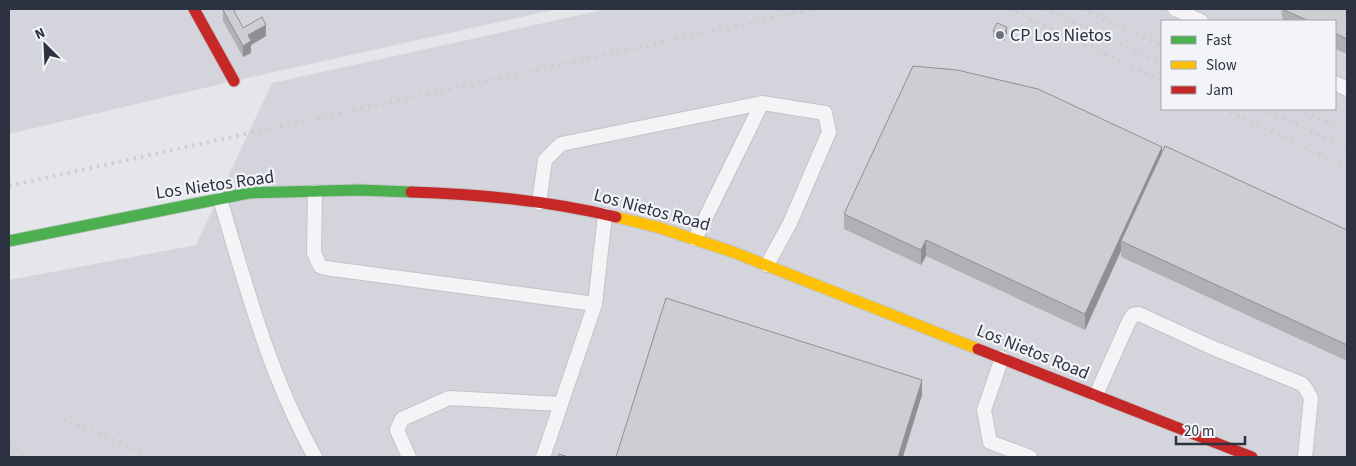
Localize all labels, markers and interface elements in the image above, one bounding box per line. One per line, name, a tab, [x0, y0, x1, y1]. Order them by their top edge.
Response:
north arrow	[20, 20, 70, 70]
legend	[1161, 20, 1336, 110]
text: N	[32, 23, 48, 45]
place label: CP Los Nietos	[1010, 23, 1111, 48]
marker: CP Los Nietos	[994, 29, 1006, 41]
text: Fast	[1206, 30, 1232, 51]
text: Slow	[1206, 55, 1237, 76]
text: Jam	[1206, 80, 1233, 101]
street label: Los Nietos Road	[154, 164, 276, 206]
street label: Los Nietos Road	[591, 182, 713, 238]
street label: Los Nietos Road	[973, 318, 1093, 386]
scale bar	[1176, 414, 1245, 446]
text: 20 m	[1184, 421, 1214, 442]

